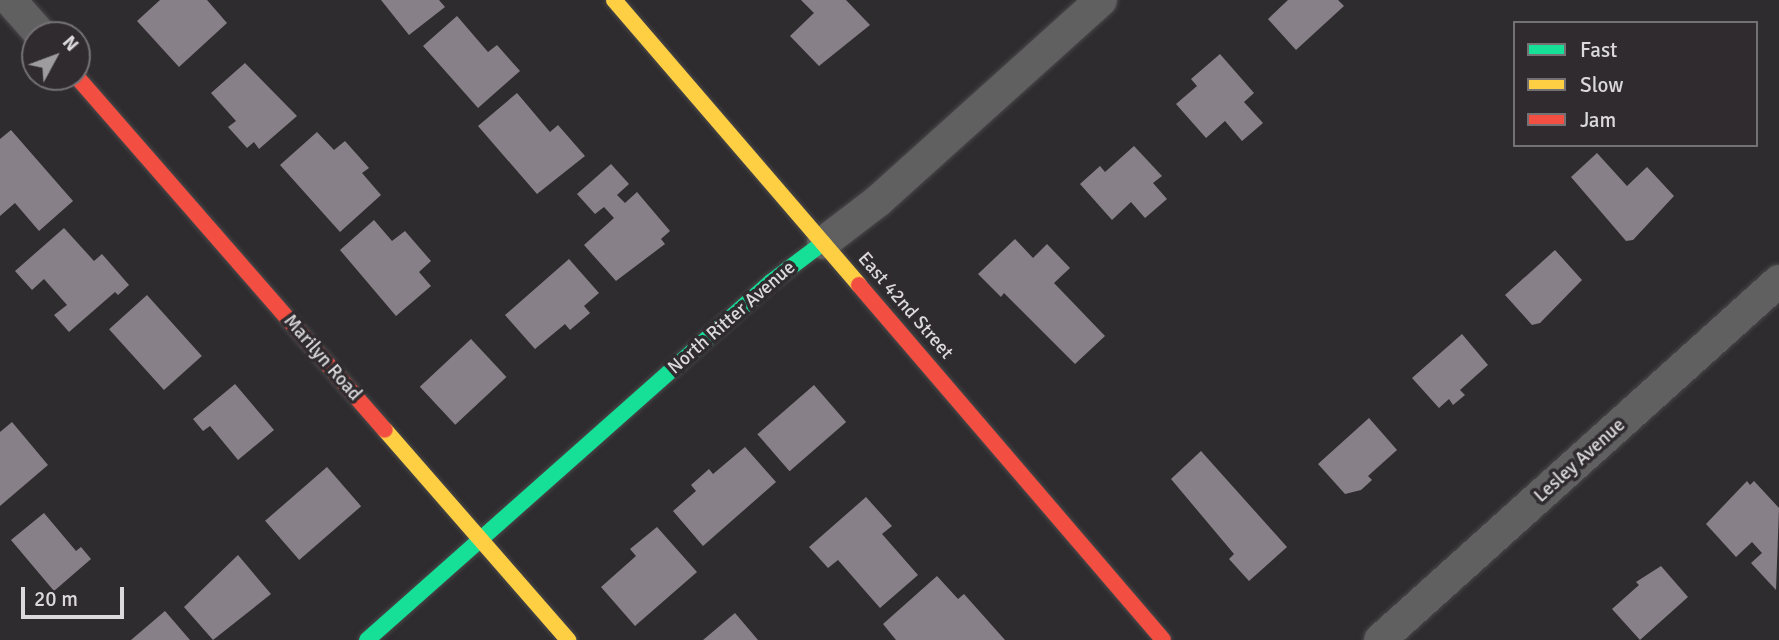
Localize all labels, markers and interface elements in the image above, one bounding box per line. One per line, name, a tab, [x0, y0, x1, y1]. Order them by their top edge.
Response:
north arrow	[21, 21, 91, 91]
legend	[1513, 21, 1758, 147]
text: N	[57, 31, 84, 56]
text: Fast	[1580, 37, 1617, 63]
text: Slow	[1580, 72, 1624, 98]
text: Jam	[1580, 107, 1616, 133]
street label: East 42nd Street	[852, 248, 958, 364]
street label: North Ritter Avenue	[664, 257, 800, 379]
street label: Marilyn Road	[278, 310, 366, 406]
street label: Lesley Avenue	[1530, 414, 1630, 508]
scale bar	[24, 574, 128, 618]
text: 20 m	[34, 586, 78, 612]

